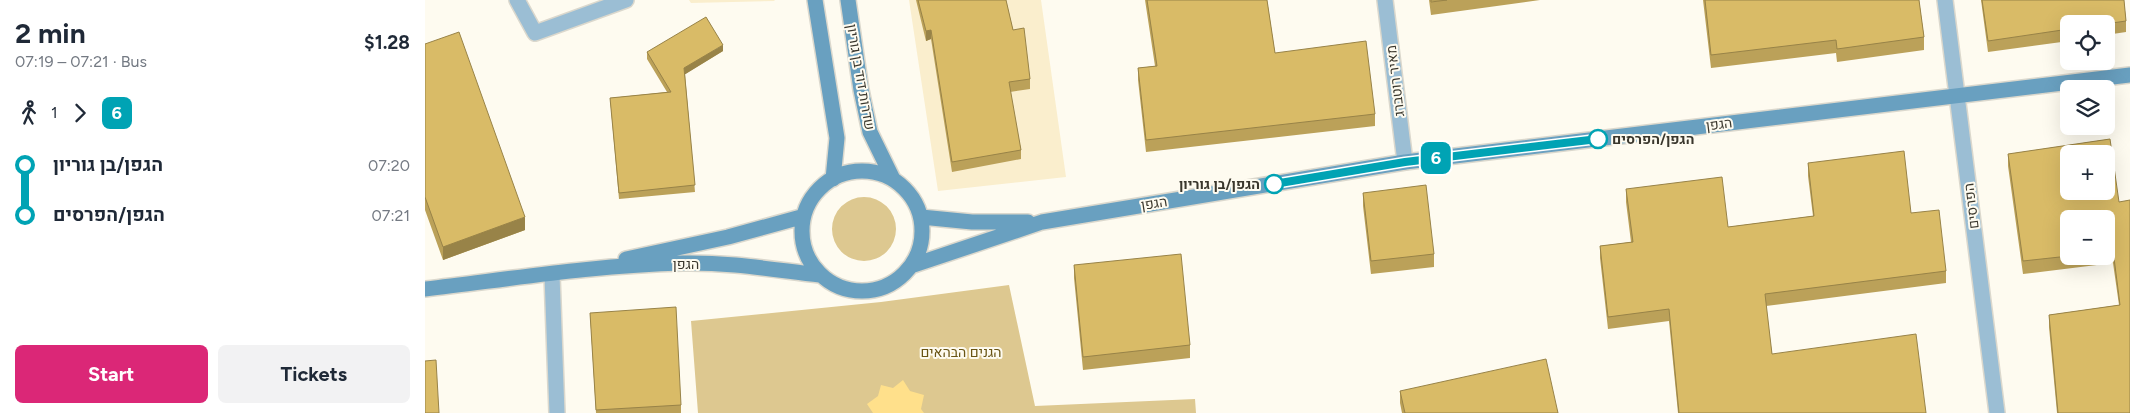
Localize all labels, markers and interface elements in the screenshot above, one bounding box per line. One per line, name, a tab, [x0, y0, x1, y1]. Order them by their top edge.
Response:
map controls	[2060, 15, 2115, 265]
button: locate	[2060, 15, 2115, 70]
text: 2 min	[15, 16, 86, 50]
street label: שדרות דוד בן גוריון	[843, 23, 878, 131]
text: $1.28	[364, 31, 410, 54]
street label: מאיר רוטברג	[1383, 44, 1408, 118]
text: 07:19 – 07:21 · Bus	[15, 52, 147, 71]
button: layers	[2060, 80, 2115, 135]
icon: walk	[15, 99, 43, 127]
icon: forward	[66, 99, 94, 127]
text: 6	[112, 102, 122, 124]
text: 1	[51, 103, 58, 122]
street label: הגפן	[1705, 114, 1733, 135]
marker: הגפן/הפרסים	[1588, 129, 1608, 149]
place label: הגפן/הפרסים	[1612, 131, 1694, 148]
line badge: 6	[1420, 142, 1452, 174]
button: +	[2060, 145, 2115, 200]
text: 6	[1431, 147, 1441, 169]
text: הגפן/בן גוריון	[53, 153, 163, 176]
text: 07:20	[368, 156, 410, 175]
marker: הגפן/בן גוריון	[1264, 174, 1284, 194]
place label: הגפן/בן גוריון	[1179, 176, 1260, 193]
street label: הפרסים	[1960, 182, 1983, 230]
street label: הגפן	[1140, 193, 1168, 214]
text: הגפן/הפרסים	[53, 203, 165, 226]
text: 07:21	[372, 206, 410, 225]
button: −	[2060, 210, 2115, 265]
street label: הגפן	[673, 256, 699, 273]
park label: הגנים הבהאים	[920, 344, 1002, 361]
button: Start	[15, 345, 208, 403]
button: Tickets	[218, 345, 410, 403]

